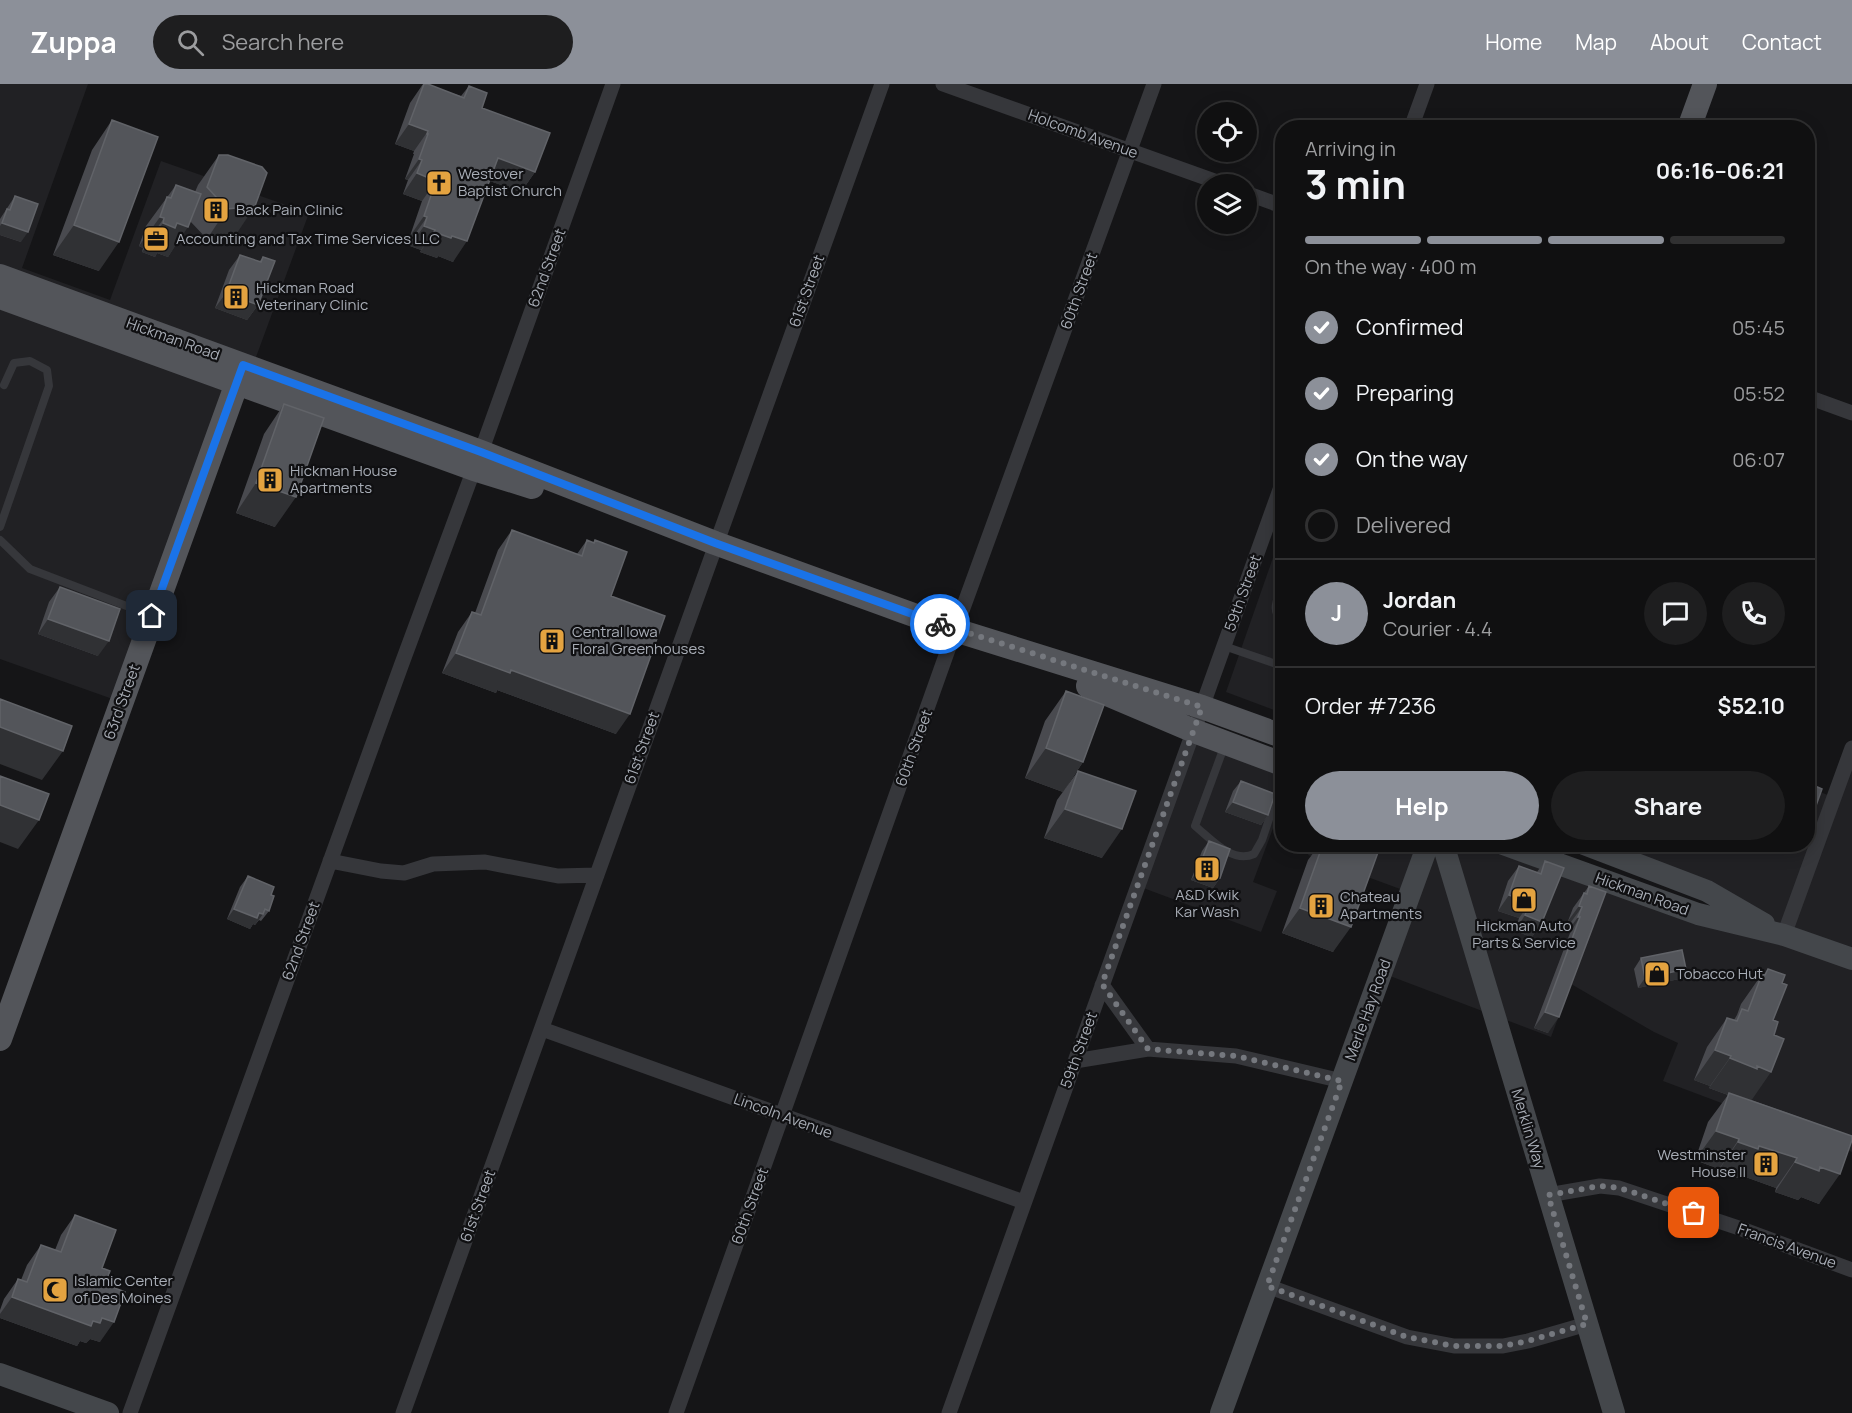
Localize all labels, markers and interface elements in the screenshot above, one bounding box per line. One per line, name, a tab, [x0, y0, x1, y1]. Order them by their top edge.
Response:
search box	[153, 15, 573, 69]
text: Zuppa	[30, 23, 117, 61]
icon: search	[174, 26, 207, 59]
text: Search here	[222, 27, 344, 57]
text: Home	[1485, 28, 1542, 56]
text: Map	[1575, 28, 1617, 56]
text: About	[1650, 28, 1709, 56]
text: Contact	[1742, 28, 1822, 56]
map controls	[1197, 102, 1257, 234]
button: locate	[1197, 102, 1257, 162]
street label: Holcomb Avenue	[1025, 104, 1141, 163]
text: Arriving in	[1305, 135, 1396, 162]
text: 06:16–06:21	[1656, 156, 1785, 186]
text: 3 min	[1305, 157, 1406, 211]
place label: Westover Baptist Church	[458, 163, 562, 201]
church icon: Westover Baptist Church	[424, 168, 454, 198]
button: layers	[1197, 174, 1257, 234]
building icon: Back Pain Clinic	[201, 195, 231, 225]
place label: Back Pain Clinic	[236, 199, 343, 220]
office icon: Accounting and Tax Time Services LLC	[141, 224, 171, 254]
street label: 62nd Street	[523, 225, 571, 310]
place label: Accounting and Tax Time Services LLC	[176, 228, 440, 249]
street label: 60th Street	[1055, 249, 1102, 332]
street label: 61st Street	[784, 252, 829, 330]
text: On the way · 400 m	[1305, 253, 1476, 280]
place label: Hickman Road Veterinary Clinic	[256, 277, 368, 315]
building icon: Hickman Road Veterinary Clinic	[221, 282, 251, 312]
icon: check	[1305, 311, 1338, 344]
street label: Hickman Road	[124, 312, 223, 365]
text: Confirmed	[1356, 312, 1464, 342]
text: 05:45	[1732, 314, 1785, 341]
icon: check	[1305, 377, 1338, 410]
text: Preparing	[1356, 378, 1454, 408]
text: 05:52	[1733, 380, 1785, 407]
icon: check	[1305, 443, 1338, 476]
text: On the way	[1356, 444, 1468, 474]
text: 06:07	[1732, 446, 1785, 473]
place label: Hickman House Apartments	[290, 460, 397, 498]
building icon: Hickman House Apartments	[255, 465, 285, 495]
text: Delivered	[1356, 510, 1451, 540]
street label: 59th Street	[1219, 552, 1266, 634]
button: chat	[1644, 582, 1707, 645]
button: phone	[1722, 582, 1785, 645]
text: Jordan	[1383, 585, 1456, 615]
pin	[126, 590, 177, 641]
courier	[910, 594, 970, 654]
text: J	[1331, 598, 1342, 628]
icon: home	[135, 599, 168, 632]
icon: bike	[924, 608, 957, 641]
text: Courier · 4.4	[1383, 615, 1493, 642]
place label: Central Iowa Floral Greenhouses	[572, 621, 705, 659]
building icon: Central Iowa Floral Greenhouses	[537, 626, 567, 656]
street label: 63rd Street	[98, 661, 145, 742]
text: Order #7236	[1305, 691, 1437, 721]
text: $52.10	[1718, 691, 1785, 721]
street label: 60th Street	[890, 706, 937, 789]
street label: 61st Street	[619, 709, 664, 787]
button: Help	[1305, 771, 1539, 840]
button: Share	[1551, 771, 1785, 840]
building icon: A&D Kwik Kar Wash	[1192, 854, 1222, 884]
street label: Hickman Road	[1593, 867, 1692, 920]
place label: A&D Kwik Kar Wash	[1175, 884, 1239, 922]
shop icon: Hickman Auto Parts & Service	[1509, 885, 1539, 915]
place label: Chateau Apartments	[1340, 886, 1422, 924]
building icon: Chateau Apartments	[1306, 891, 1336, 921]
street label: 62nd Street	[277, 898, 325, 983]
place label: Hickman Auto Parts & Service	[1472, 915, 1576, 953]
street label: Merle Hay Road	[1339, 956, 1396, 1064]
shop icon: Tobacco Hut	[1642, 959, 1672, 989]
place label: Tobacco Hut	[1676, 963, 1763, 984]
street label: 59th Street	[1055, 1009, 1102, 1091]
street label: Merklin Way	[1506, 1086, 1551, 1171]
street label: Lincoln Avenue	[731, 1088, 836, 1143]
place label: Westminster House II	[1657, 1144, 1747, 1182]
building icon: Westminster House II	[1751, 1149, 1781, 1179]
street label: 60th Street	[726, 1164, 773, 1247]
street label: 61st Street	[455, 1167, 500, 1245]
pin	[1668, 1187, 1719, 1238]
icon: bag	[1677, 1196, 1710, 1229]
street label: Francis Avenue	[1735, 1218, 1840, 1273]
place label: Islamic Center of Des Moines	[74, 1270, 173, 1308]
mosque icon: Islamic Center of Des Moines	[40, 1275, 70, 1305]

